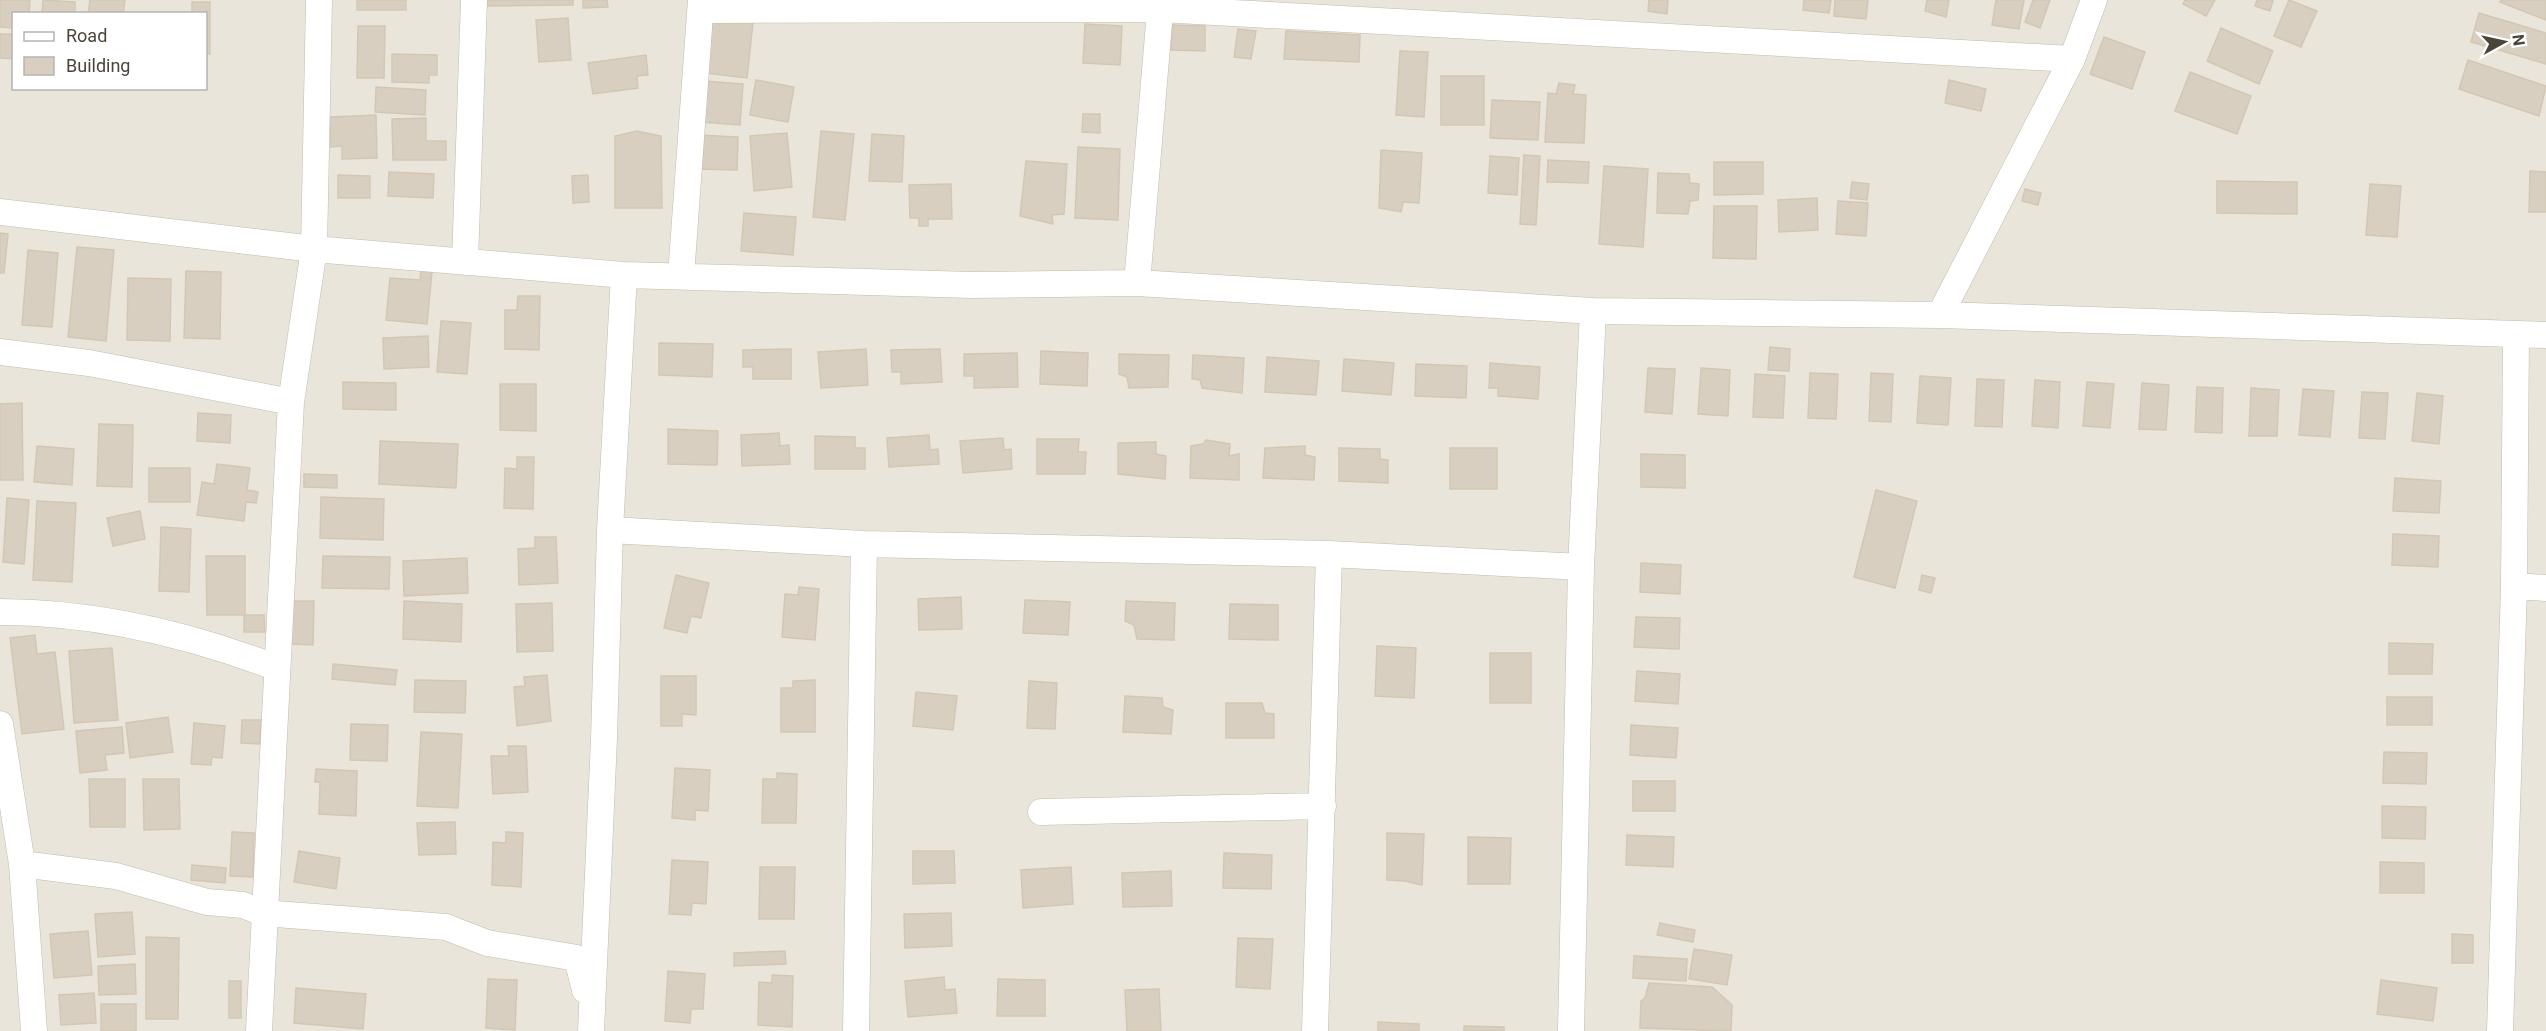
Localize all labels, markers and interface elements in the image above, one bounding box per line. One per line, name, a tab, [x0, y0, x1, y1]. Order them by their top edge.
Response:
legend	[12, 12, 207, 90]
north arrow	[2474, 12, 2534, 72]
text: Road	[66, 25, 107, 46]
text: N	[2508, 33, 2529, 47]
text: Building	[66, 55, 130, 76]

